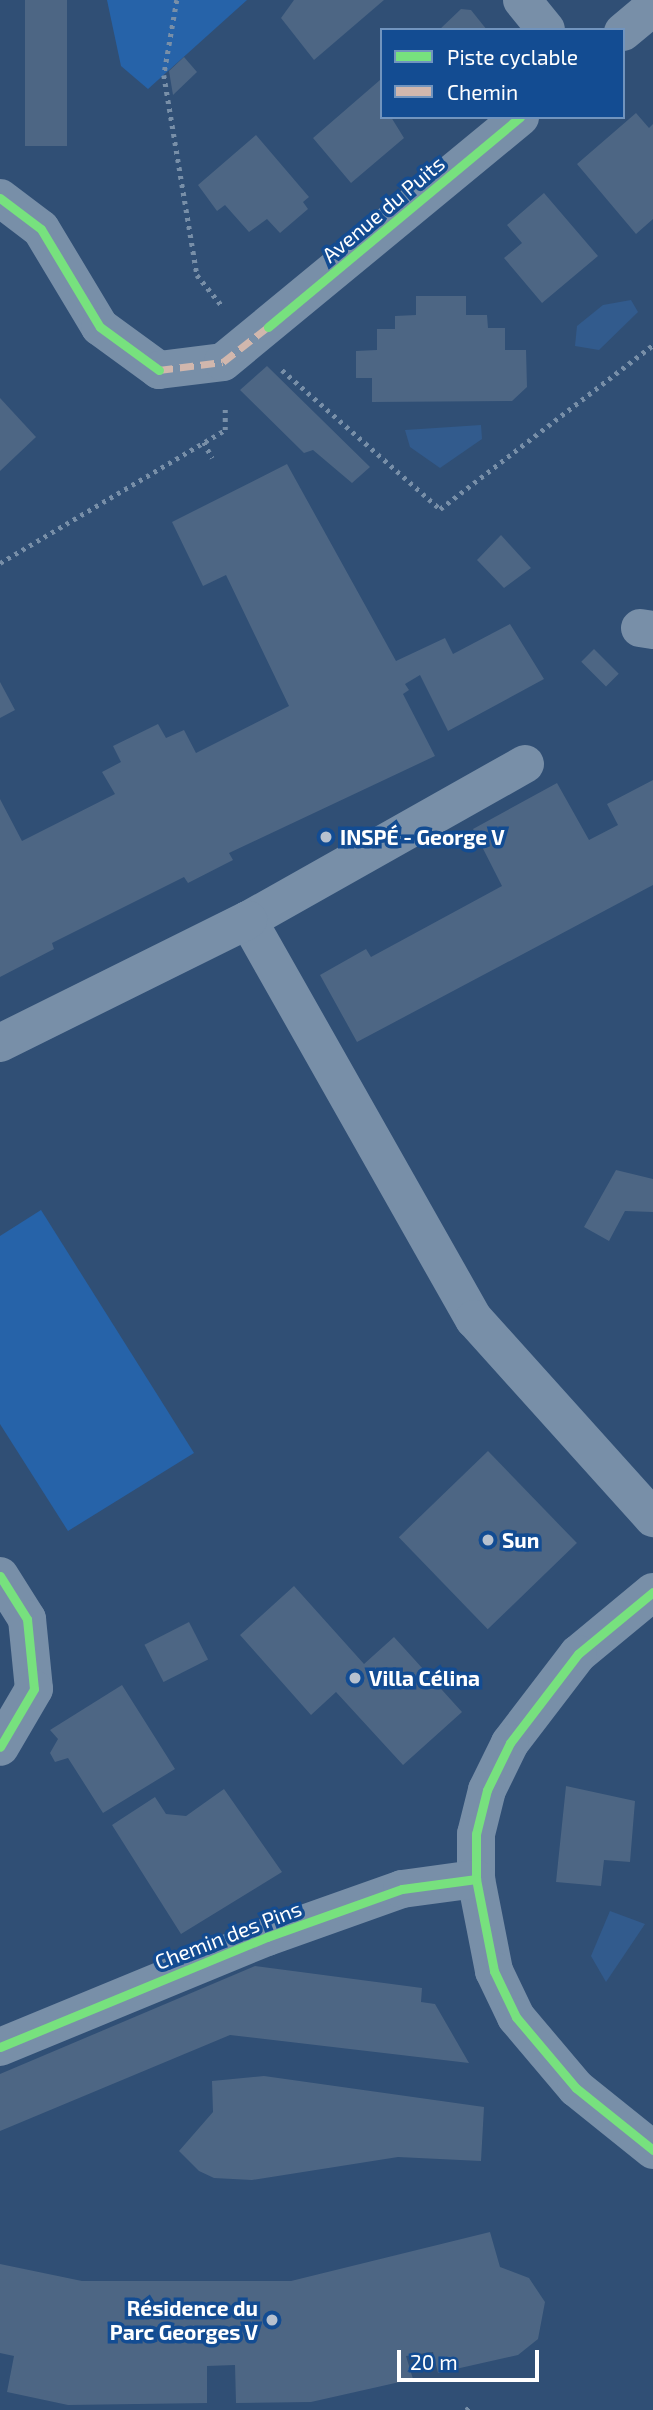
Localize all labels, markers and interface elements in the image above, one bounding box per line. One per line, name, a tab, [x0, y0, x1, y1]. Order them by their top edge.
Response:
legend	[380, 28, 625, 119]
text: Piste cyclable	[447, 44, 578, 69]
text: Chemin	[447, 79, 518, 104]
street label: Avenue du Puits	[317, 151, 449, 267]
place label: INSPÉ - George V	[340, 824, 505, 850]
marker: INSPÉ - George V	[318, 829, 334, 845]
place label: Sun	[502, 1527, 539, 1553]
marker: Sun	[480, 1532, 496, 1548]
place label: Villa Célina	[369, 1665, 480, 1691]
marker: Villa Célina	[347, 1670, 363, 1686]
street label: Chemin des Pins	[151, 1895, 305, 1975]
place label: Résidence du Parc Georges V	[109, 2295, 258, 2345]
marker: Résidence du Parc Georges V	[264, 2312, 280, 2328]
scale bar	[401, 2336, 543, 2380]
text: 20 m	[410, 2349, 458, 2374]

